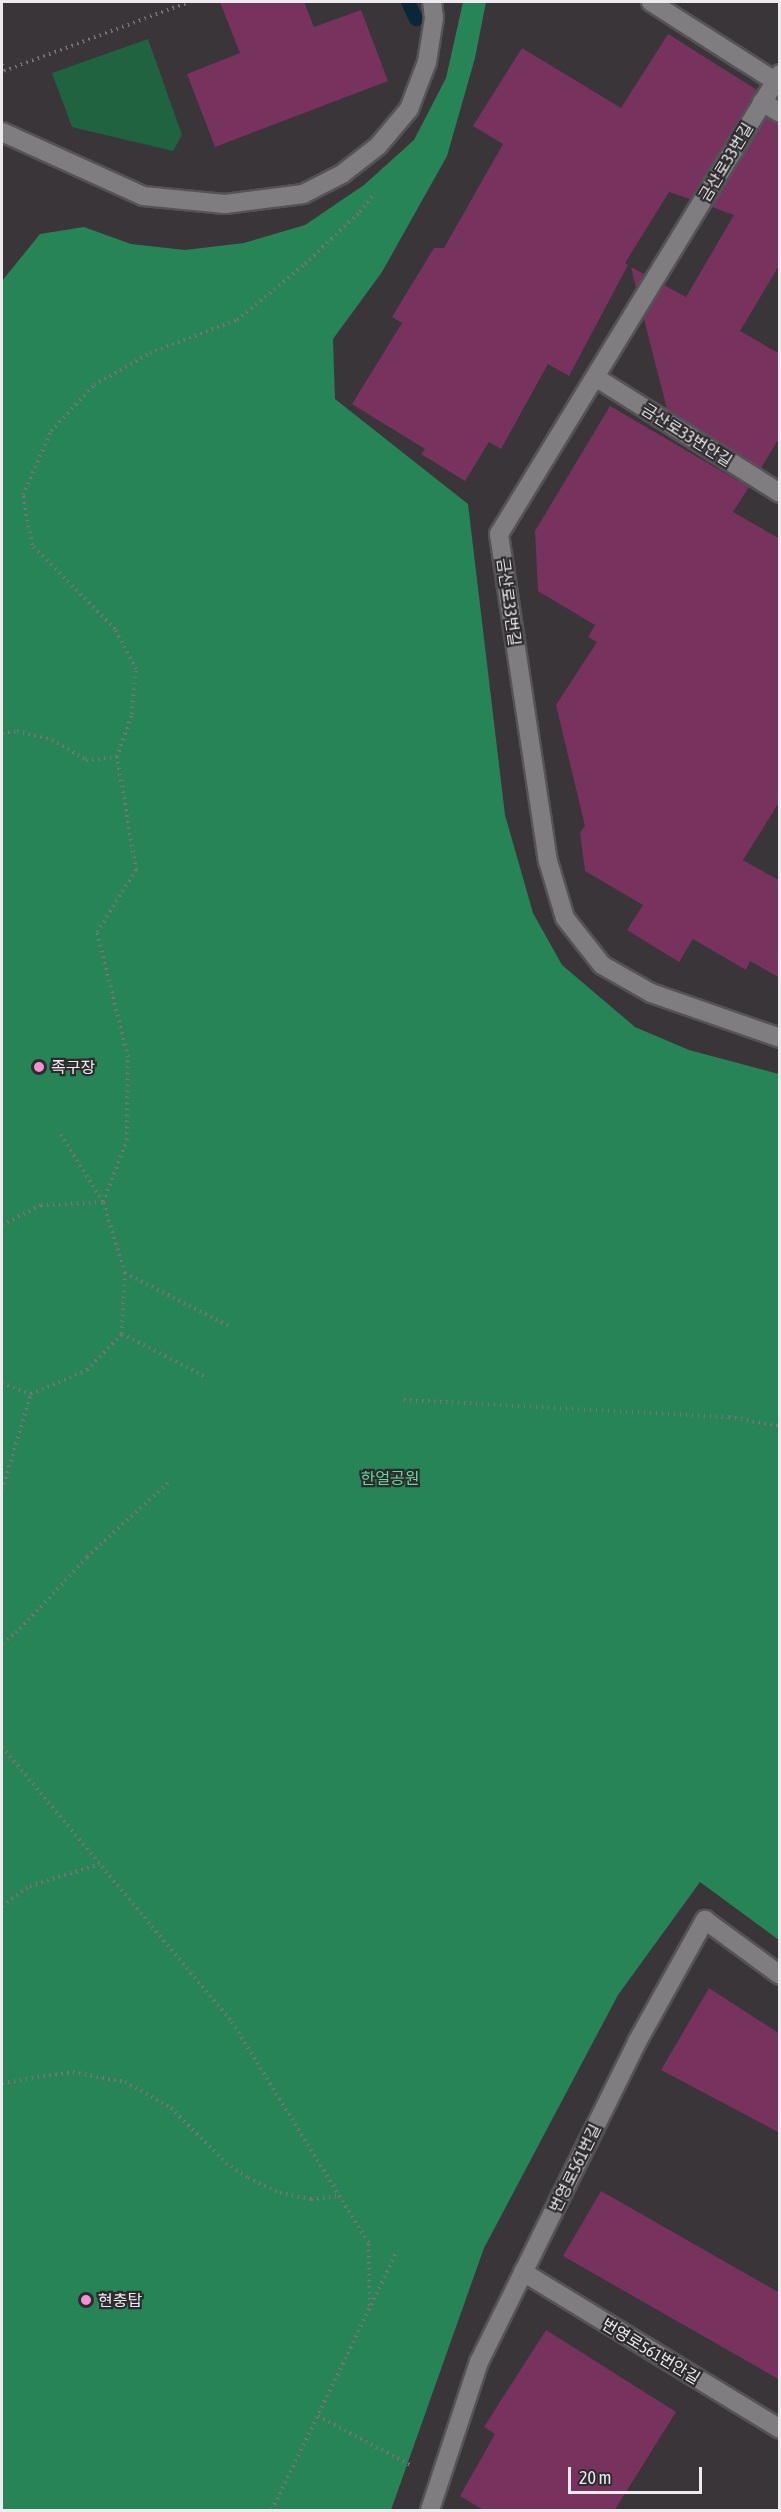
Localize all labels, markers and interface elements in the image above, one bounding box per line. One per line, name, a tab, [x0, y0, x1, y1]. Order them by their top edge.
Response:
street label: 금산로33번길	[695, 119, 757, 205]
street label: 금산로33번안길	[638, 399, 736, 471]
street label: 금산로33번길	[493, 557, 525, 647]
place label: 족구장	[51, 1057, 95, 1077]
marker: 족구장	[32, 1060, 46, 1074]
park label: 한얼공원	[361, 1468, 419, 1488]
street label: 번영로561번길	[545, 2121, 605, 2215]
place label: 현충탑	[98, 2290, 142, 2310]
marker: 현충탑	[79, 2293, 93, 2307]
street label: 번영로561번안길	[599, 2314, 703, 2388]
scale bar	[571, 2455, 704, 2493]
text: 20 m	[579, 2467, 611, 2488]

